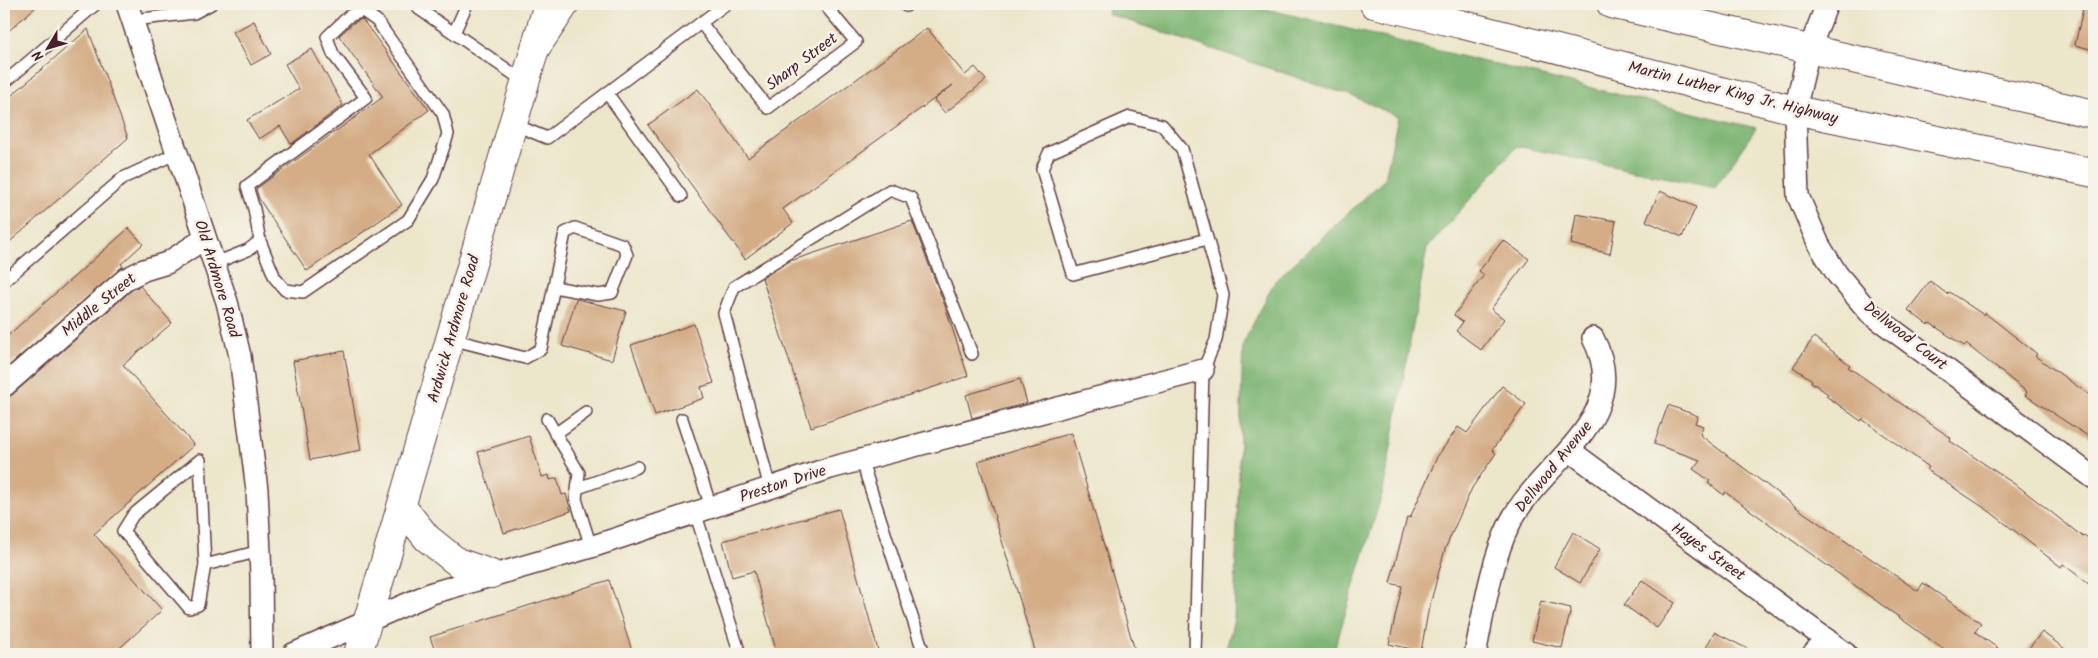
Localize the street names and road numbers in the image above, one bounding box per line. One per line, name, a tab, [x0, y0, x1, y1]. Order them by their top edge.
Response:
street label: Sharp Street	[761, 26, 844, 97]
street label: Martin Luther King Jr. Highway	[1625, 55, 1841, 131]
street label: Old Ardmore Road	[187, 217, 247, 342]
street label: Ardwick Ardmore Road	[421, 251, 487, 406]
street label: Middle Street	[56, 266, 143, 343]
street label: Dellwood Court	[1857, 295, 1953, 377]
street label: Dellwood Avenue	[1509, 416, 1599, 518]
street label: Preston Drive	[736, 458, 830, 510]
street label: Hayes Street	[1666, 516, 1751, 588]

